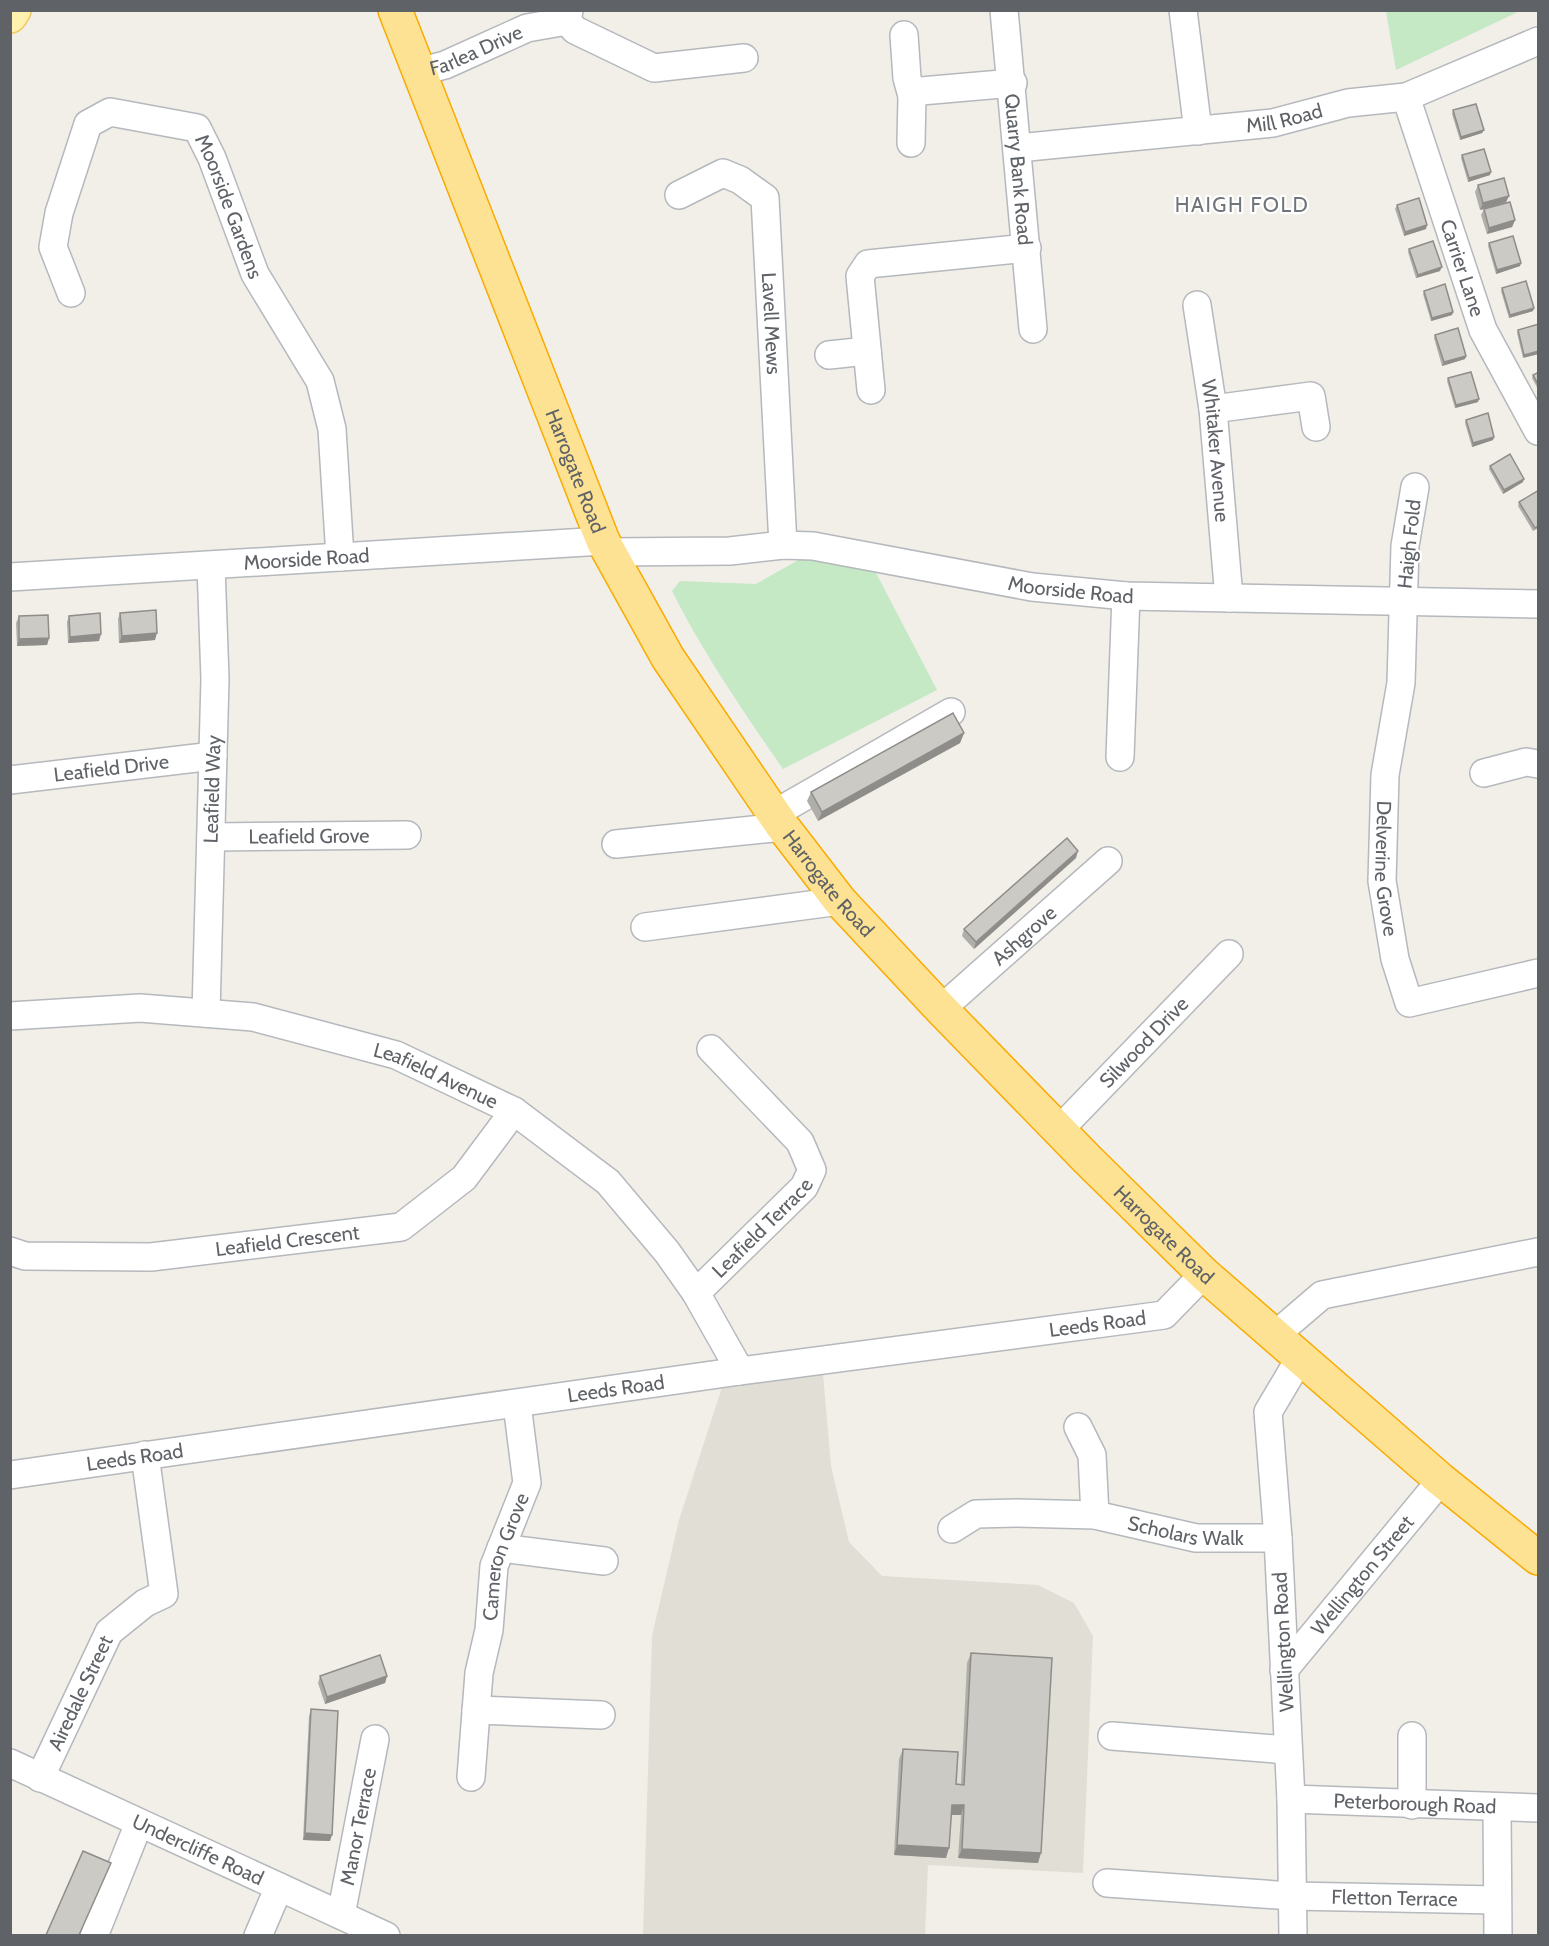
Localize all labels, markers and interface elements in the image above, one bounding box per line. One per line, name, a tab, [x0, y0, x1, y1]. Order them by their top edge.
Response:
street label: Farlea Drive	[427, 20, 526, 80]
street label: Quarry Bank Road	[1000, 92, 1037, 246]
street label: Mill Road	[1245, 98, 1325, 138]
street label: Moorside Gardens	[190, 130, 268, 282]
district label: HAIGH FOLD	[1175, 192, 1309, 217]
street label: Carrier Lane	[1435, 216, 1490, 320]
street label: Lavell Mews	[757, 272, 786, 375]
street label: Whitaker Avenue	[1197, 378, 1235, 523]
street label: Harrogate Road	[540, 405, 611, 536]
street label: Haigh Fold	[1392, 498, 1426, 590]
street label: Moorside Road	[243, 543, 370, 575]
street label: Moorside Road	[1006, 571, 1134, 608]
street label: Leafield Way	[199, 735, 225, 844]
street label: Leafield Drive	[52, 749, 170, 787]
street label: Delverine Grove	[1370, 800, 1403, 938]
street label: Leafield Grove	[248, 823, 370, 849]
street label: Harrogate Road	[778, 825, 879, 942]
street label: Ashgrove	[987, 900, 1061, 970]
street label: Silwood Drive	[1094, 992, 1193, 1093]
street label: Leafield Avenue	[371, 1038, 502, 1114]
street label: Leafield Terrace	[707, 1175, 818, 1283]
street label: Harrogate Road	[1109, 1180, 1219, 1289]
street label: Leafield Crescent	[214, 1220, 361, 1261]
street label: Leeds Road	[1048, 1305, 1147, 1342]
street label: Leeds Road	[566, 1370, 666, 1407]
street label: Leeds Road	[85, 1438, 185, 1476]
street label: Cameron Grove	[478, 1489, 534, 1622]
street label: Wellington Street	[1306, 1510, 1419, 1640]
street label: Scholars Walk	[1125, 1511, 1244, 1550]
street label: Wellington Road	[1267, 1572, 1299, 1712]
street label: Airedale Street	[43, 1631, 118, 1754]
street label: Manor Terrace	[335, 1766, 381, 1888]
street label: Peterborough Road	[1333, 1789, 1497, 1818]
street label: Undercliffe Road	[129, 1809, 268, 1890]
street label: Fletton Terrace	[1331, 1885, 1458, 1911]

